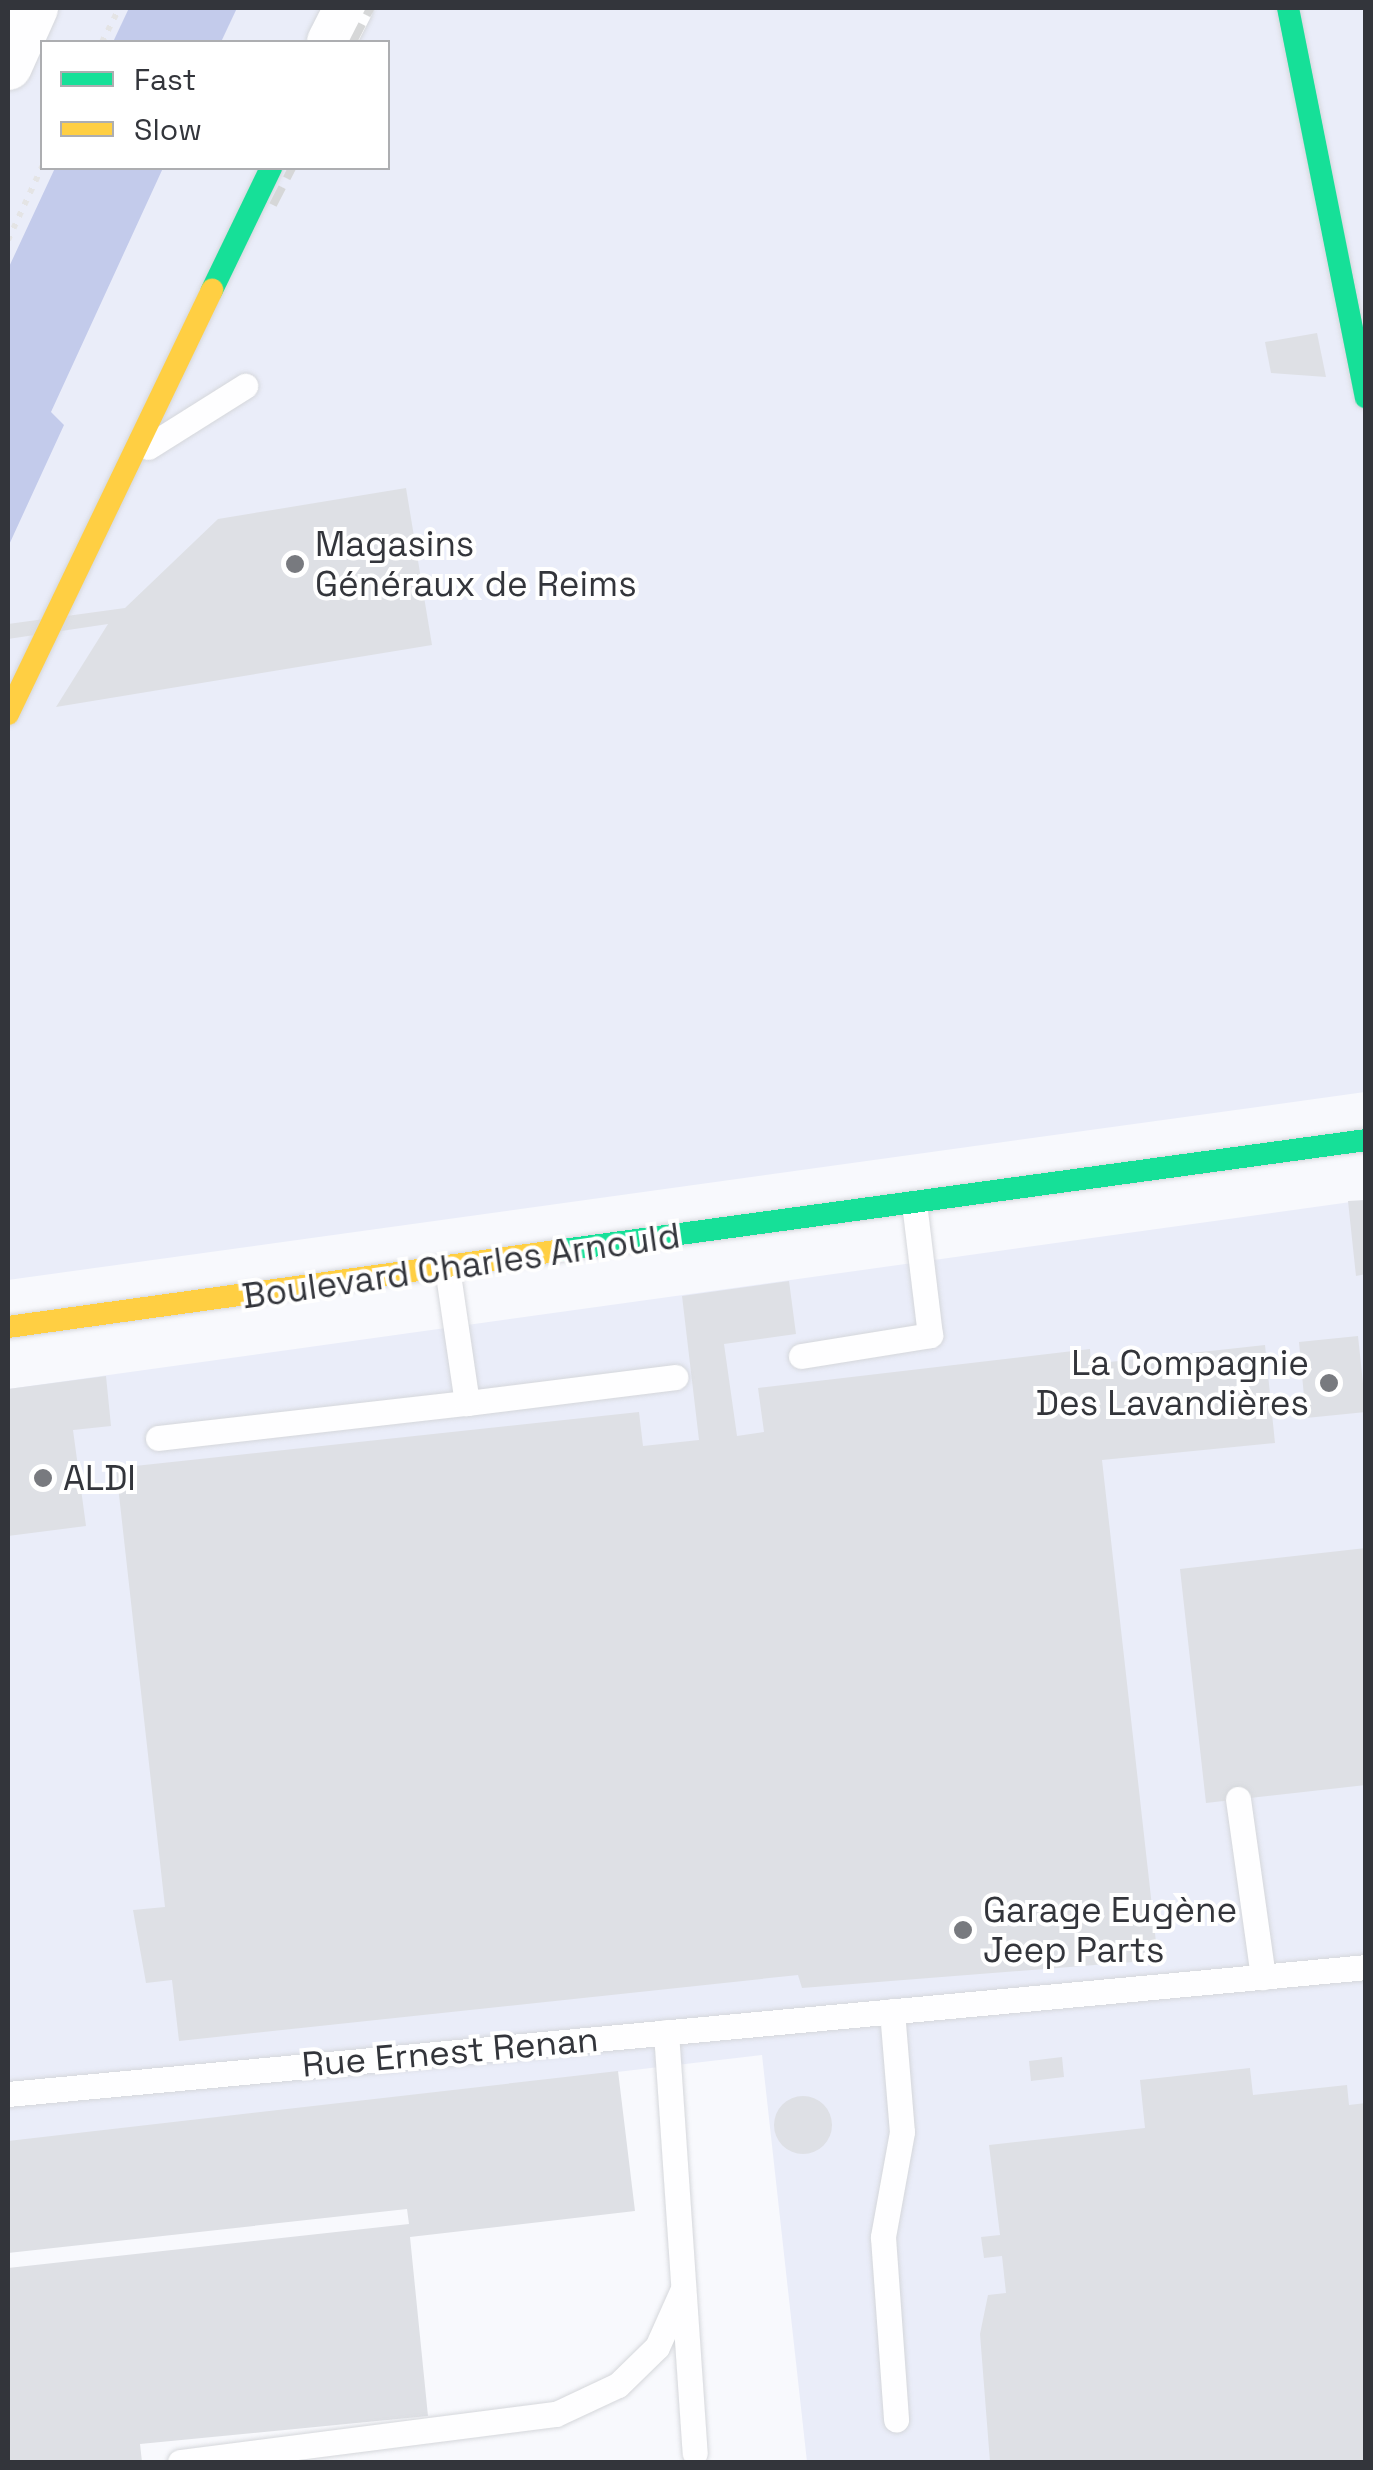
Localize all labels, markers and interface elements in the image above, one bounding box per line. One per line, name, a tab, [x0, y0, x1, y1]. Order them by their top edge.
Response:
legend	[40, 40, 390, 170]
text: Fast	[134, 60, 196, 99]
text: Slow	[134, 110, 202, 149]
place label: Magasins Généraux de Reims	[315, 523, 637, 605]
marker: Magasins Généraux de Reims	[284, 553, 306, 575]
street label: Boulevard Charles Arnould	[239, 1214, 683, 1318]
place label: La Compagnie Des Lavandières	[1036, 1342, 1309, 1424]
marker: La Compagnie Des Lavandières	[1318, 1372, 1340, 1394]
place label: ALDI	[63, 1457, 136, 1499]
marker: ALDI	[32, 1467, 54, 1489]
place label: Garage Eugène Jeep Parts	[983, 1889, 1237, 1971]
marker: Garage Eugène Jeep Parts	[952, 1919, 974, 1941]
street label: Rue Ernest Renan	[300, 2018, 600, 2086]

